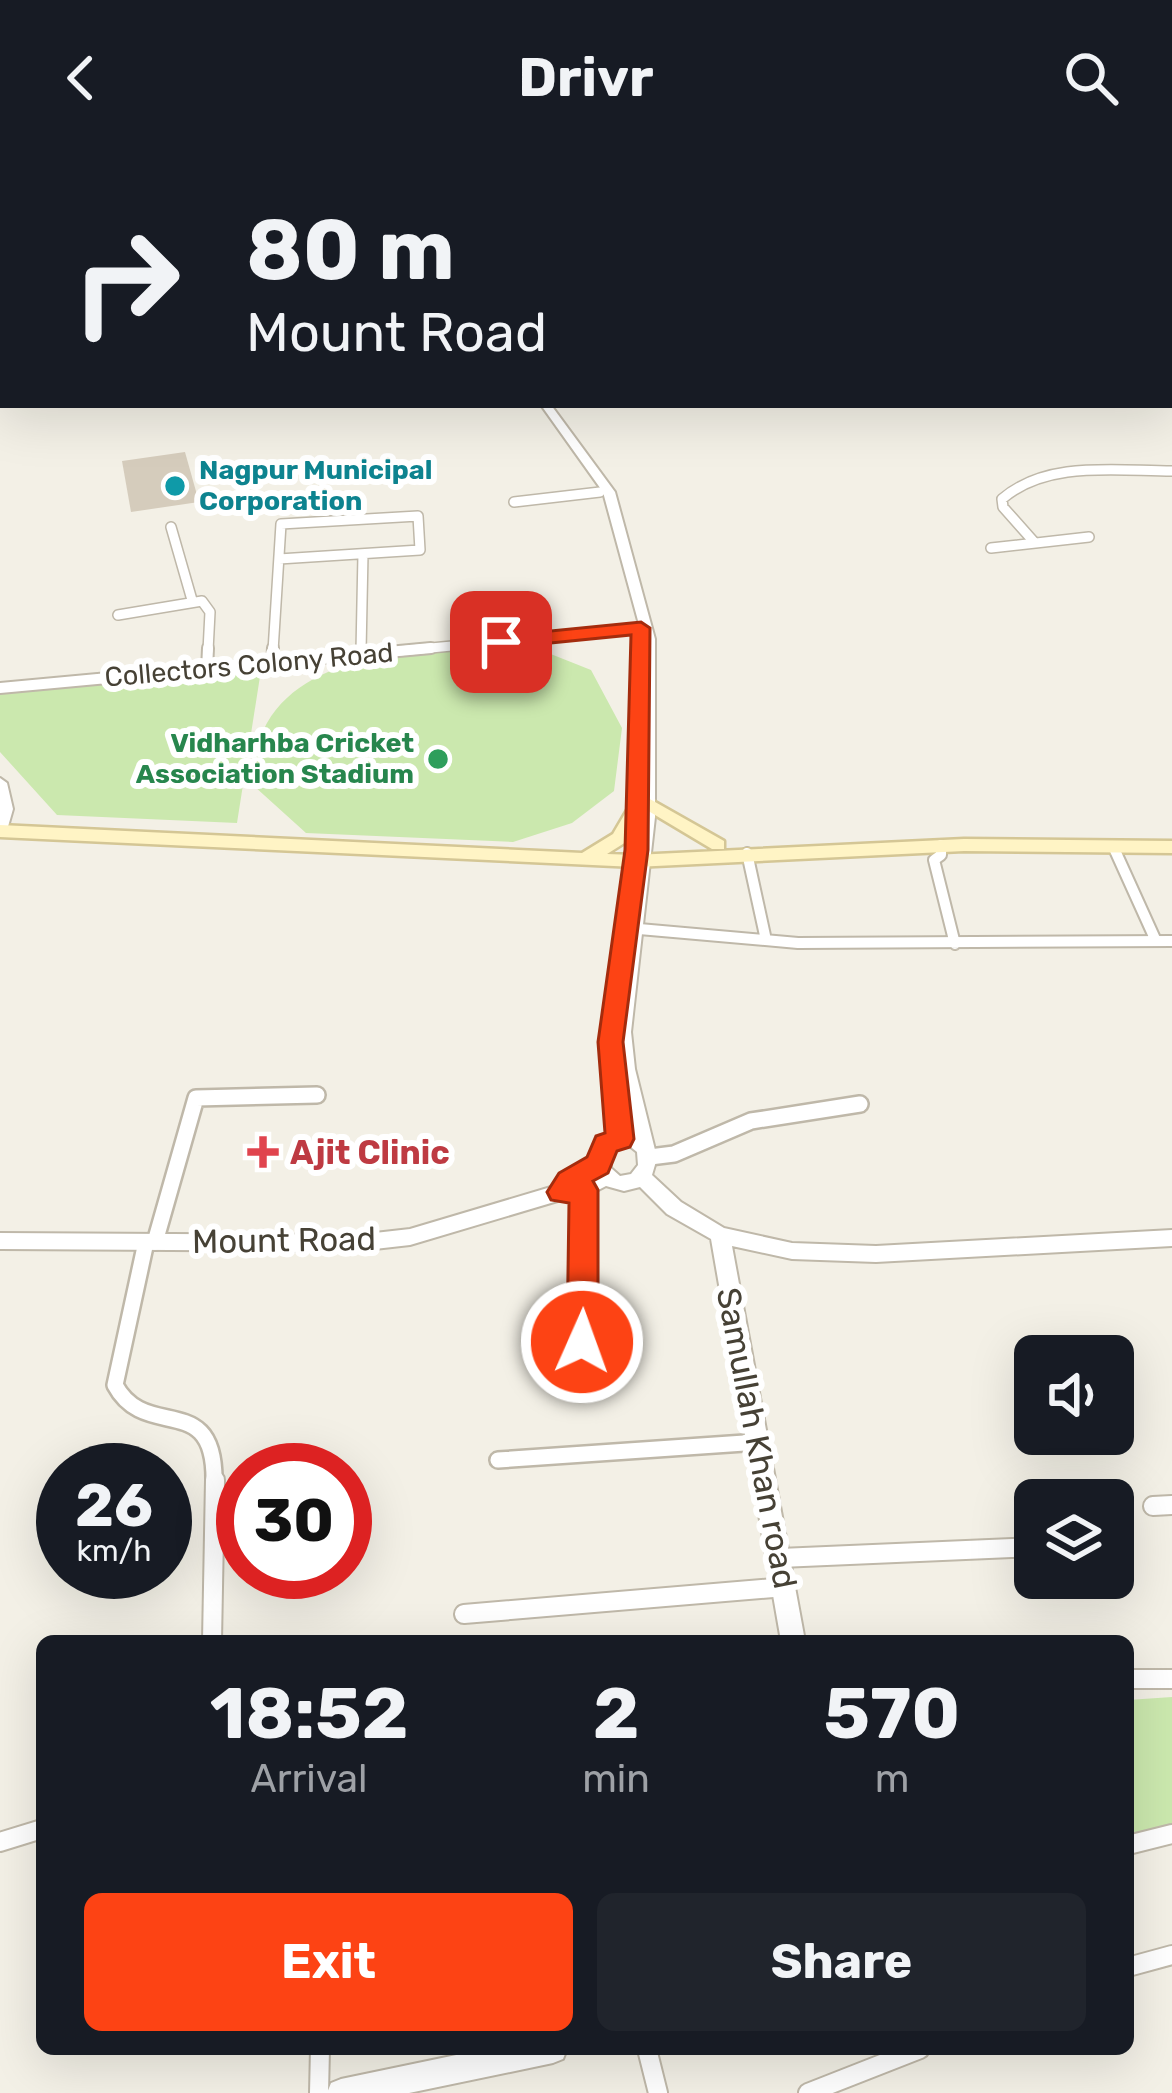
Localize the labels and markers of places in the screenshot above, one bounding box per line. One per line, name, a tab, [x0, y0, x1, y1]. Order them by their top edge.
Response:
place label: Nagpur Municipal Corporation	[199, 454, 432, 517]
marker: Nagpur Municipal Corporation	[162, 473, 188, 499]
pin	[450, 591, 552, 693]
place label: Vidharhba Cricket Association Stadium	[136, 727, 414, 790]
marker: Vidharhba Cricket Association Stadium	[425, 746, 451, 772]
place label: Ajit Clinic	[290, 1133, 450, 1172]
marker: Ajit Clinic	[247, 1136, 279, 1168]

